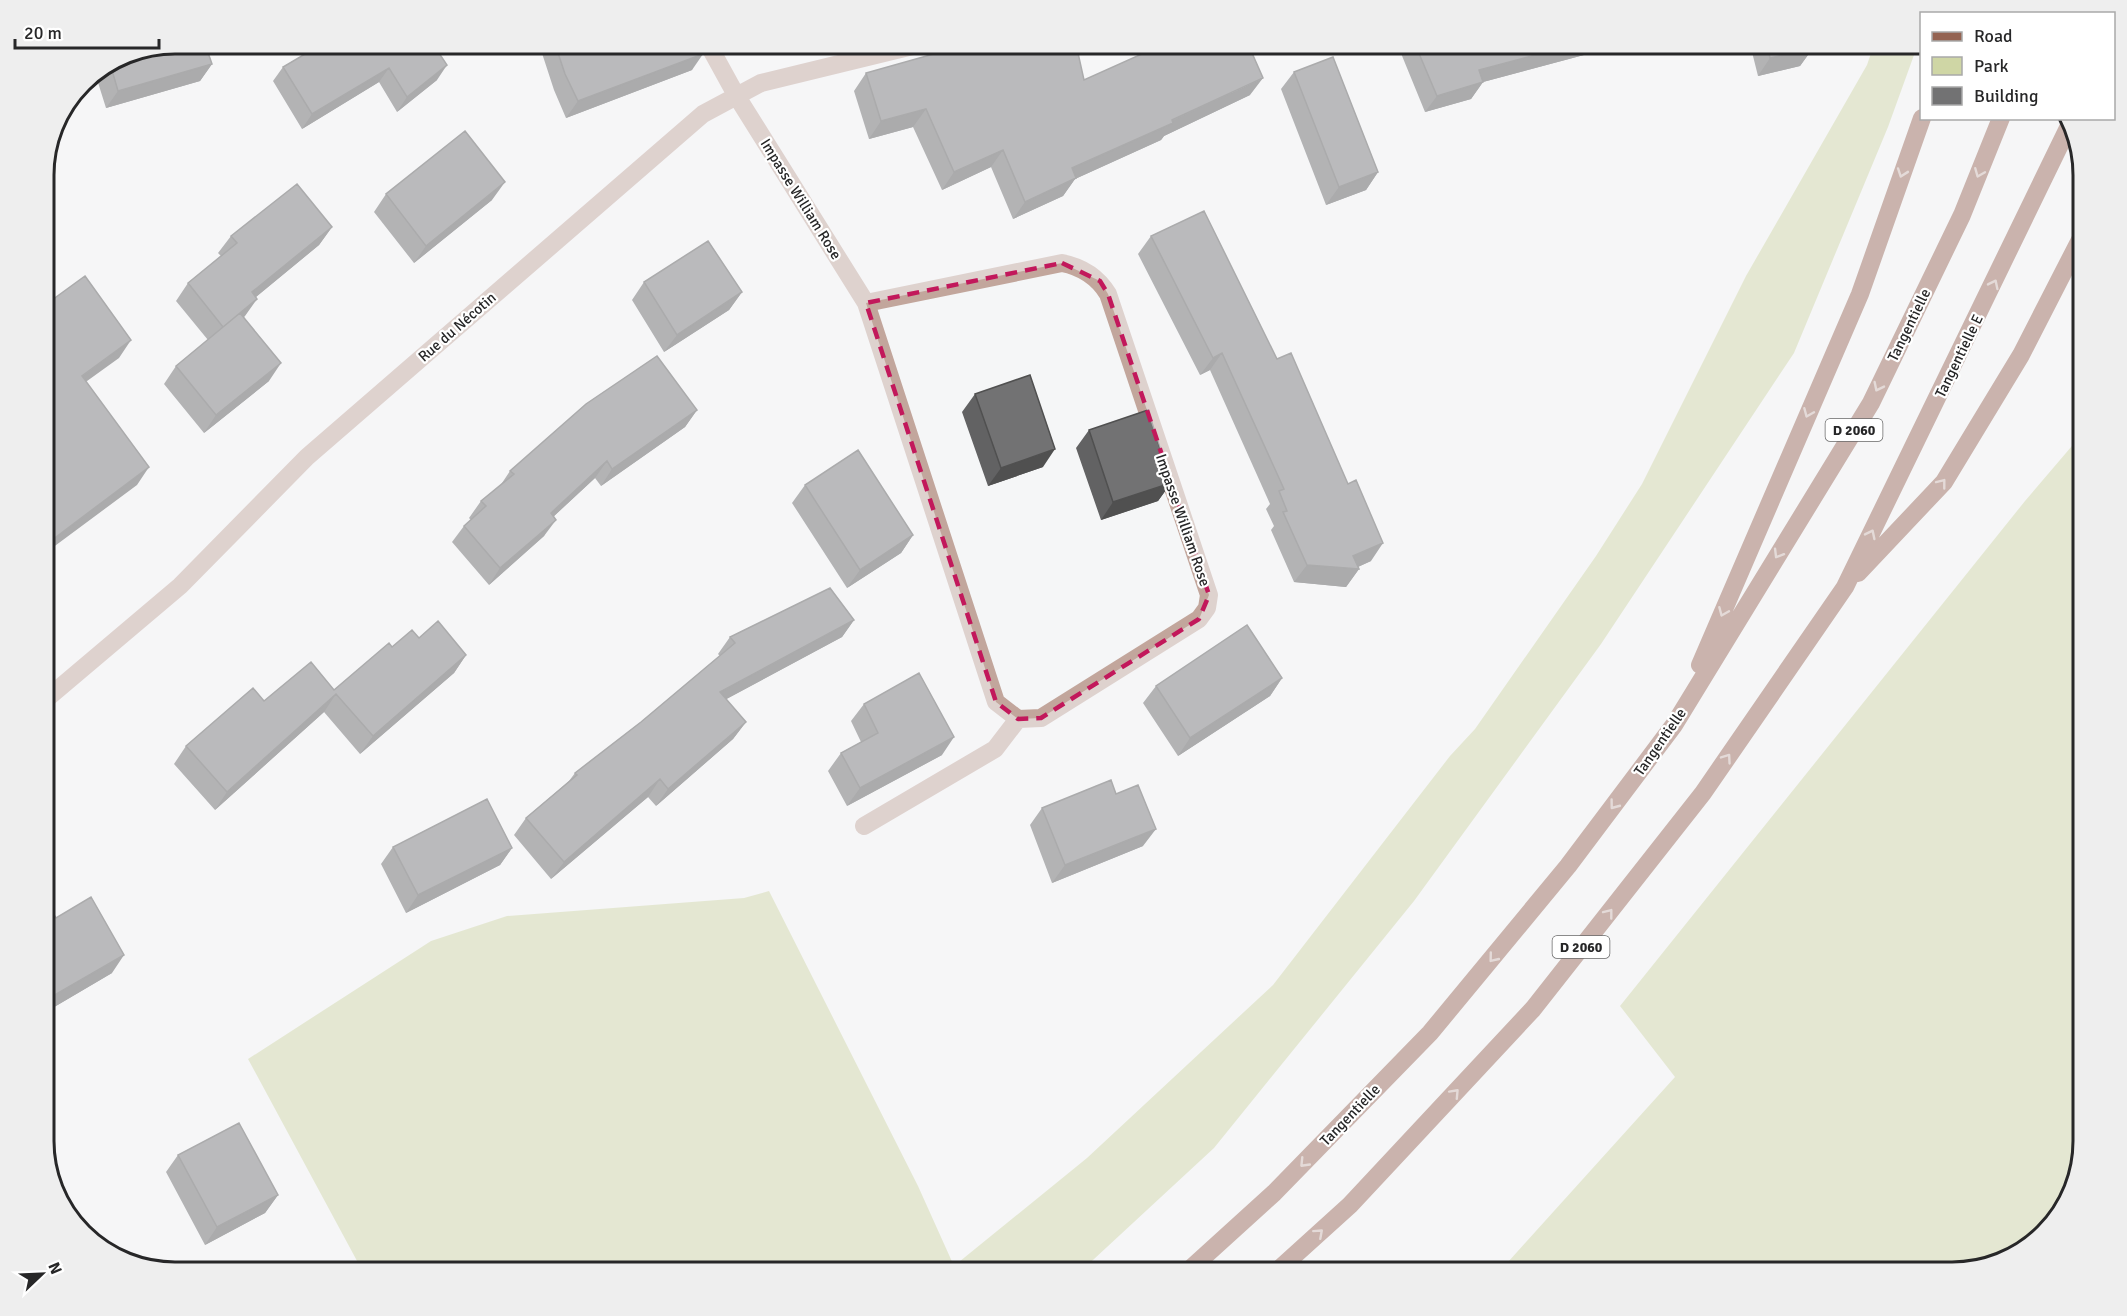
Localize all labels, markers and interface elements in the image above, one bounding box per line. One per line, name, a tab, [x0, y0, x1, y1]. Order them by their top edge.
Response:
scale bar	[15, 12, 159, 50]
legend	[1920, 12, 2115, 120]
text: 20 m	[24, 22, 62, 44]
text: Road	[1974, 25, 2013, 47]
text: Park	[1974, 55, 2009, 77]
text: Building	[1974, 85, 2038, 107]
street label: Impasse William Rose	[757, 135, 845, 263]
one-way arrow	[1897, 167, 1910, 178]
one-way arrow	[1974, 167, 1986, 178]
one-way arrow	[1987, 280, 1998, 291]
street label: Tangentielle	[1884, 286, 1934, 364]
street label: Rue du Nécotin	[414, 288, 500, 366]
street label: Tangentielle E	[1931, 311, 1987, 401]
one-way arrow	[1874, 381, 1886, 392]
one-way arrow	[1803, 407, 1815, 418]
road number: D 2060	[1826, 419, 1882, 441]
street label: Impasse William Rose	[1152, 451, 1214, 589]
one-way arrow	[1934, 478, 1945, 489]
one-way arrow	[1863, 530, 1875, 541]
one-way arrow	[1774, 548, 1785, 558]
one-way arrow	[1718, 605, 1730, 616]
street label: Tangentielle	[1630, 705, 1690, 779]
one-way arrow	[1720, 754, 1731, 765]
one-way arrow	[1610, 798, 1621, 809]
one-way arrow	[1601, 909, 1612, 920]
road number: D 2060	[1552, 936, 1610, 958]
one-way arrow	[1489, 951, 1500, 962]
street label: Tangentielle	[1316, 1080, 1384, 1150]
one-way arrow	[1448, 1089, 1459, 1100]
one-way arrow	[1300, 1155, 1311, 1166]
one-way arrow	[1313, 1229, 1323, 1240]
north arrow	[12, 1244, 72, 1304]
text: N	[44, 1259, 66, 1278]

